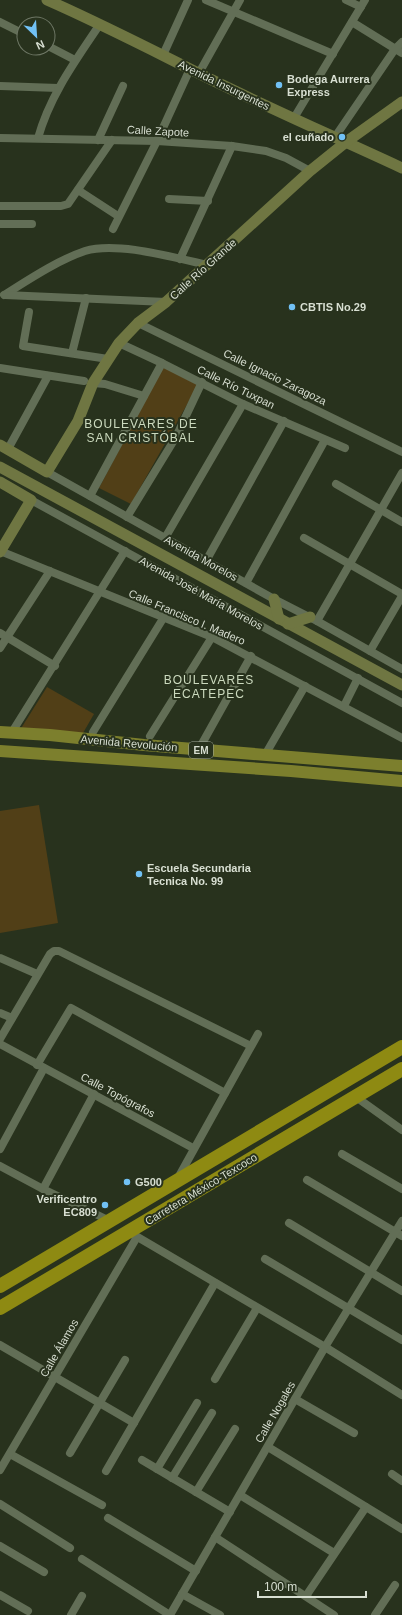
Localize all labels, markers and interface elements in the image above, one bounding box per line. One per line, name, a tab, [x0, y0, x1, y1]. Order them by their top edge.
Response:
north arrow	[16, 16, 56, 56]
text: N	[34, 38, 46, 52]
street label: Avenida Insurgentes	[176, 58, 272, 113]
place label: Bodega Aurrera Express	[287, 73, 371, 98]
marker: Bodega Aurrera Express	[274, 80, 284, 90]
street label: Calle Zapote	[127, 123, 189, 139]
place label: el cuñado	[283, 131, 334, 143]
marker: el cuñado	[337, 132, 347, 142]
street label: Calle Río Grande	[167, 236, 239, 302]
place label: CBTIS No.29	[300, 301, 366, 313]
marker: CBTIS No.29	[287, 302, 297, 312]
street label: Calle Ignacio Zaragoza	[222, 347, 329, 408]
street label: Calle Río Tuxpan	[195, 363, 277, 411]
district label: BOULEVARES DE SAN CRISTÓBAL	[84, 417, 198, 445]
street label: Avenida Morelos	[162, 533, 240, 583]
street label: Avenida José María Morelos	[137, 554, 265, 632]
street label: Calle Francisco I. Madero	[127, 587, 247, 647]
district label: BOULEVARES ECATEPEC	[164, 673, 254, 701]
street label: Avenida Revolución	[80, 733, 178, 753]
road number: EM	[189, 742, 213, 758]
place label: Escuela Secundaria Tecnica No. 99	[147, 862, 252, 887]
marker: Escuela Secundaria Tecnica No. 99	[134, 869, 144, 879]
street label: Calle Topógrafos	[79, 1070, 158, 1120]
street label: Carretera México-Texcoco	[143, 1151, 259, 1227]
place label: G500	[135, 1176, 162, 1188]
marker: G500	[122, 1177, 132, 1187]
place label: Verificentro EC809	[36, 1193, 97, 1218]
marker: Verificentro EC809	[100, 1200, 110, 1210]
street label: Calle Álamos	[38, 1317, 81, 1379]
street label: Calle Nogales	[253, 1379, 298, 1445]
scale bar	[258, 1573, 366, 1599]
text: 100 m	[264, 1580, 297, 1594]

